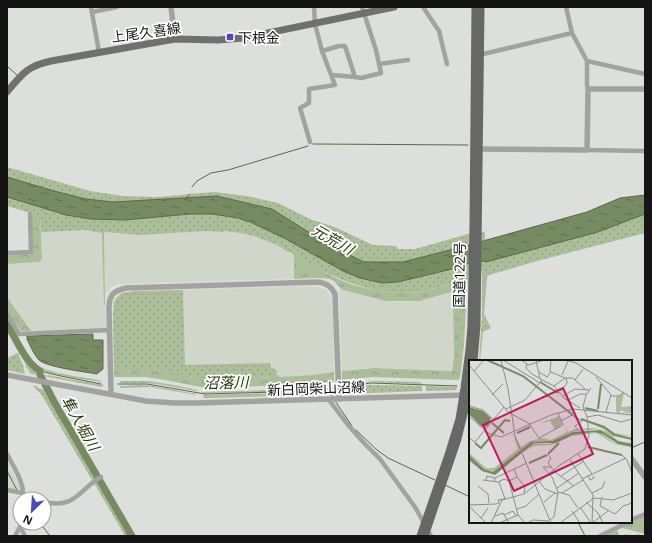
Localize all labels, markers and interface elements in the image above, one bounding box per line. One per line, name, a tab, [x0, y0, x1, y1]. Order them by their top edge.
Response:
street label: 上尾久喜線	[110, 18, 182, 46]
place label: 下根金	[238, 28, 280, 47]
marker: 下根金	[225, 32, 235, 42]
water label: 元荒川	[309, 219, 359, 260]
street label: 国道122号	[449, 242, 469, 308]
inset map	[469, 360, 632, 523]
water label: 沼落川	[203, 372, 251, 392]
street label: 新白岡柴山沼線	[267, 377, 365, 399]
water label: 隼人堀川	[57, 392, 106, 456]
north arrow	[12, 491, 52, 531]
text: N	[20, 512, 35, 529]

